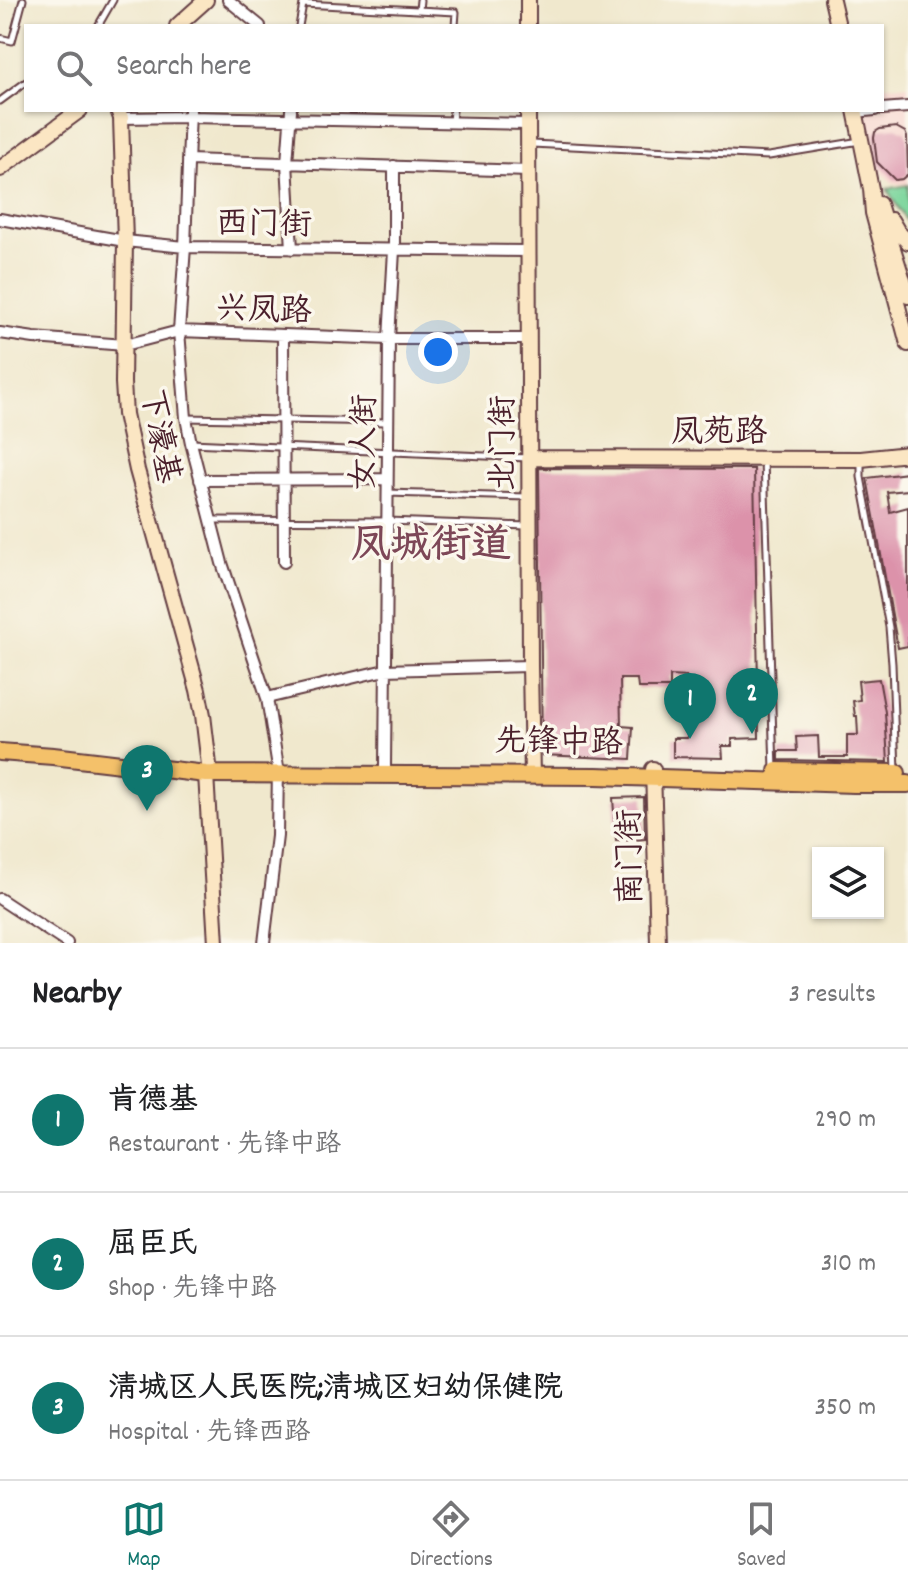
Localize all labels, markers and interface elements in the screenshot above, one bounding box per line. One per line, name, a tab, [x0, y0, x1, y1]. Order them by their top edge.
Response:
search box	[24, 24, 884, 112]
icon: search	[52, 46, 96, 90]
text: Search here	[116, 47, 252, 90]
street label: 西门街	[216, 203, 312, 251]
street label: 兴凤路	[215, 288, 313, 338]
your location	[418, 332, 458, 372]
street label: 下濠基	[125, 385, 189, 488]
street label: 女人街	[343, 394, 391, 490]
street label: 北门街	[483, 395, 529, 491]
street label: 凤苑路	[671, 412, 767, 458]
district label: 凤城街道	[351, 520, 511, 577]
pin: 2	[726, 668, 778, 734]
pin: 1	[664, 673, 716, 739]
street label: 先锋中路	[495, 721, 623, 769]
pin: 3	[121, 745, 173, 811]
street label: 南门街	[609, 809, 657, 905]
map controls	[812, 847, 884, 919]
button: layers	[812, 847, 884, 919]
text: Nearby	[32, 971, 121, 1020]
text: 3 results	[789, 977, 876, 1014]
text: 肯德基	[108, 1081, 198, 1124]
text: 1	[55, 1102, 61, 1139]
text: 290 m	[815, 1102, 876, 1139]
text: Restaurant · 先锋中路	[108, 1127, 341, 1164]
text: 屈臣氏	[108, 1225, 198, 1268]
text: 2	[52, 1246, 64, 1283]
text: 310 m	[821, 1246, 876, 1283]
text: Shop · 先锋中路	[108, 1271, 277, 1308]
text: 清城区人民医院;清城区妇幼保健院	[108, 1369, 563, 1412]
text: 3	[52, 1390, 64, 1427]
text: 350 m	[814, 1390, 876, 1427]
text: Hospital · 先锋西路	[108, 1415, 310, 1452]
tab: Map	[122, 1497, 166, 1576]
tab: Directions	[410, 1497, 493, 1576]
tab: Saved	[737, 1497, 786, 1576]

